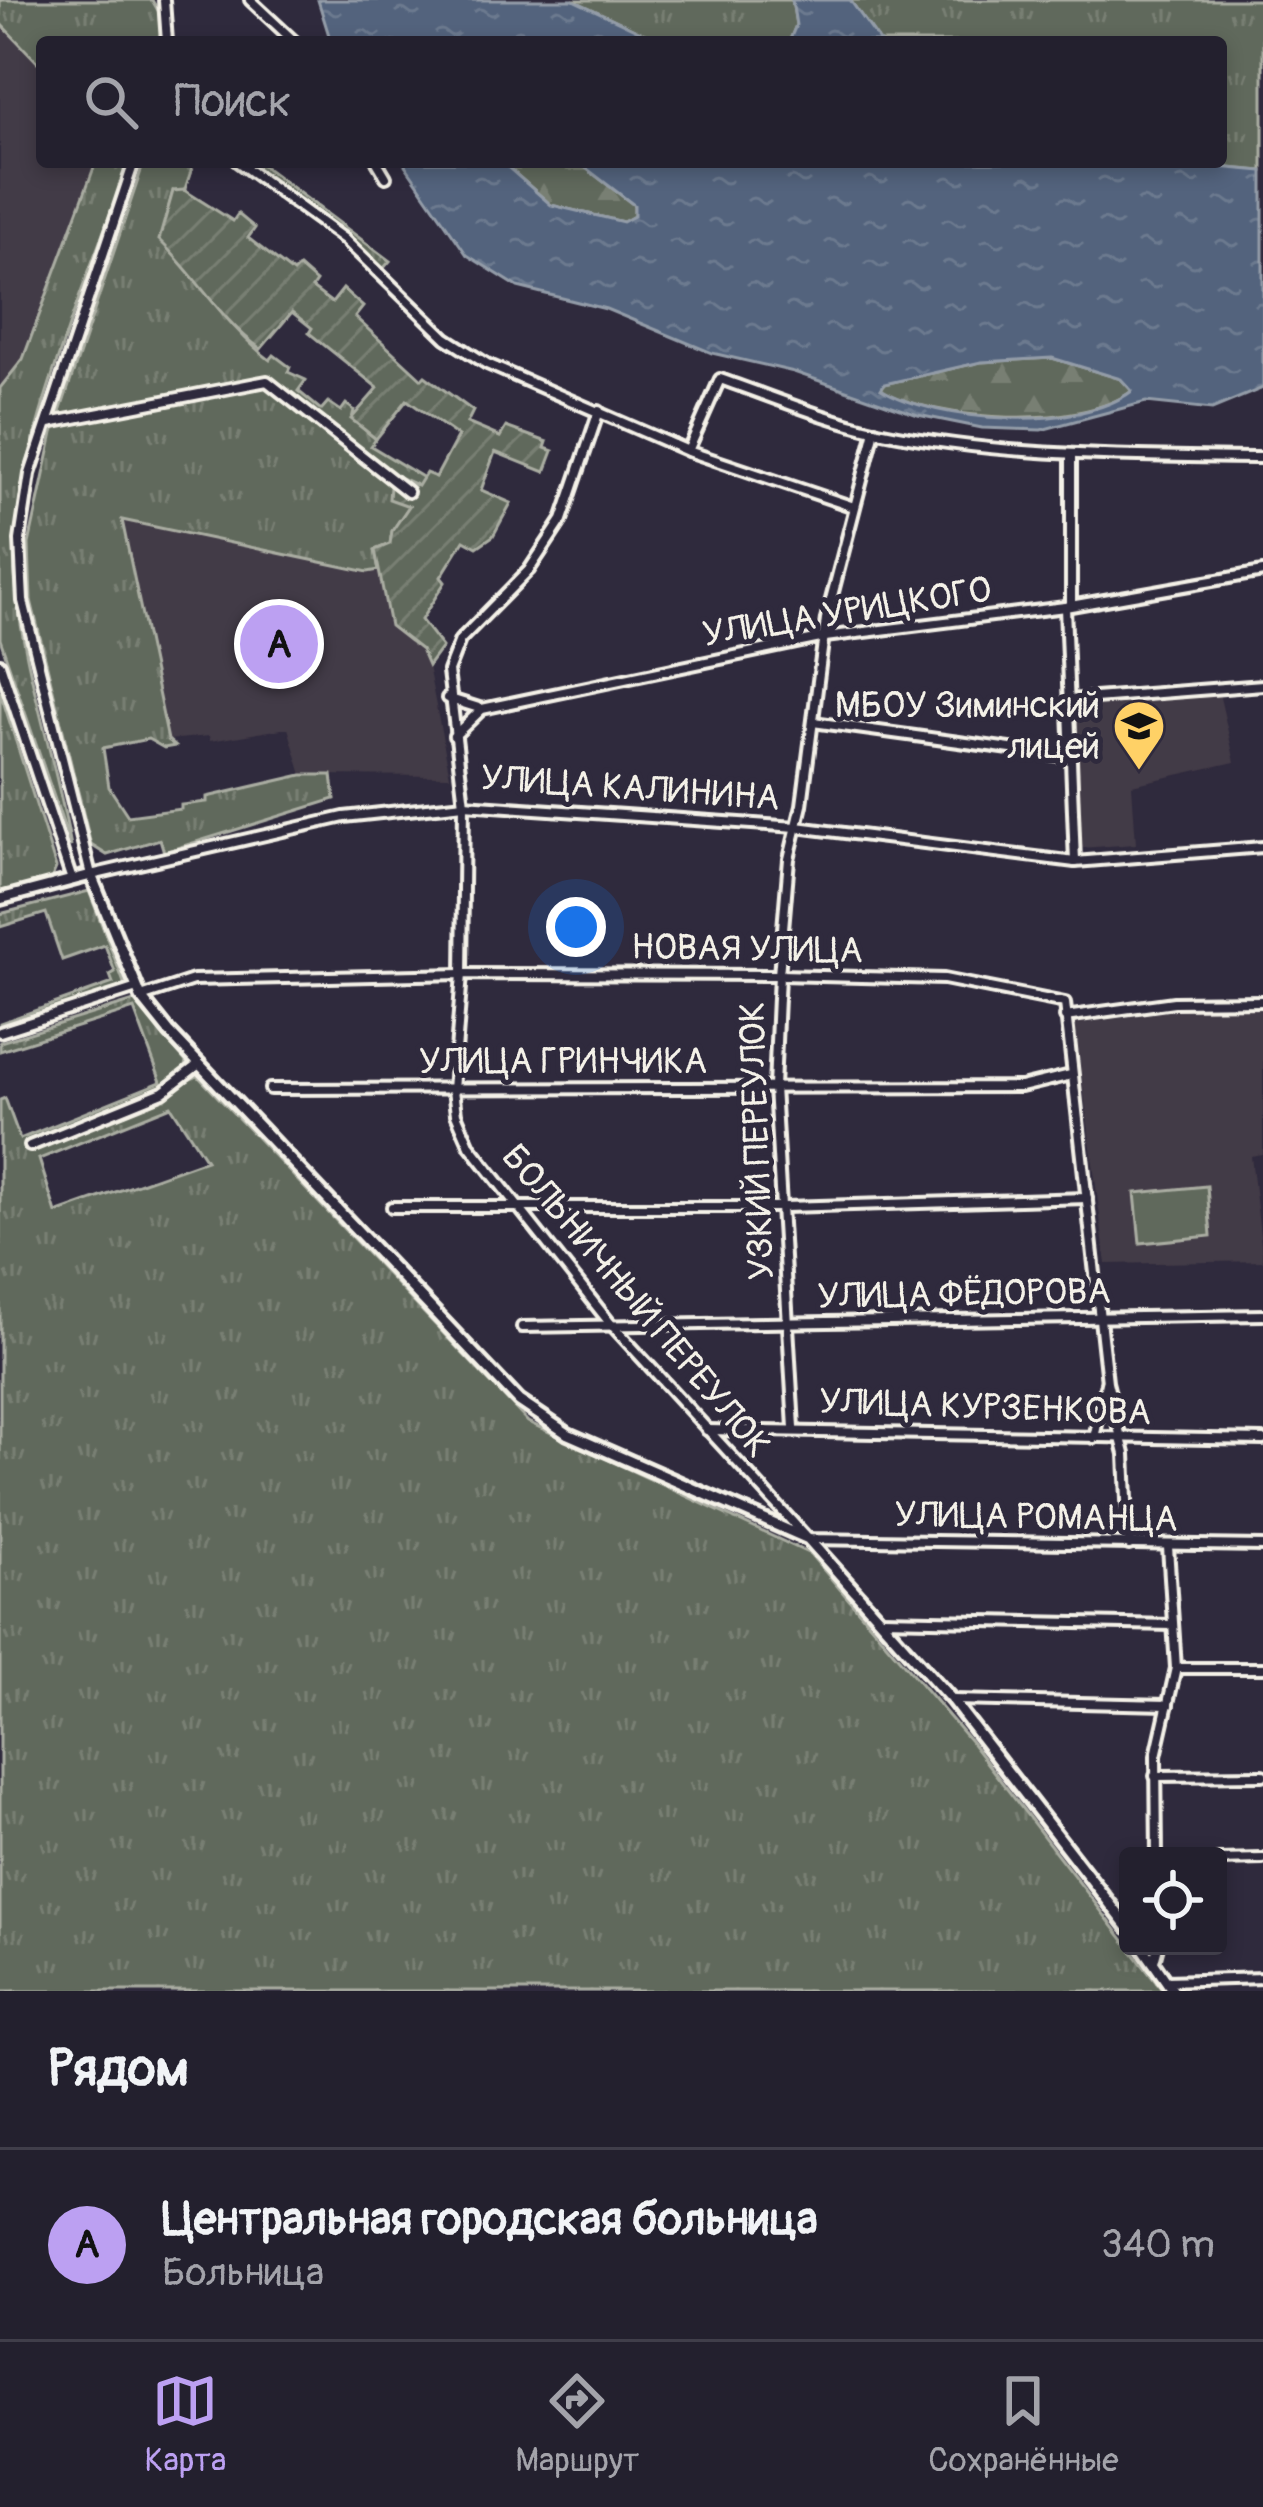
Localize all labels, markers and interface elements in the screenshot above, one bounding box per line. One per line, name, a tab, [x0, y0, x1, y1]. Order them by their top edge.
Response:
search box	[36, 36, 1227, 168]
icon: search	[78, 69, 144, 135]
text: Поиск	[174, 74, 291, 130]
street label: УЛИЦА УРИЦКОГО	[699, 567, 995, 657]
pin: A	[240, 599, 318, 689]
place label: МБОУ Зиминский лицей	[835, 683, 1100, 769]
school or university icon: МБОУ Зиминский лицей	[1111, 698, 1167, 772]
street label: УЛИЦА КАЛИНИНА	[479, 755, 781, 821]
your location	[546, 897, 606, 957]
street label: НОВАЯ УЛИЦА	[631, 924, 863, 974]
street label: УЗКИЙ ПЕРЕУЛОК	[730, 1001, 784, 1281]
street label: УЛИЦА ГРИНЧИКА	[419, 1039, 707, 1084]
street label: БОЛЬНИЧНЫЙ ПЕРЕУЛОК	[492, 1135, 780, 1467]
street label: УЛИЦА ФЁДОРОВА	[817, 1269, 1111, 1319]
street label: УЛИЦА КУРЗЕНКОВА	[818, 1379, 1152, 1435]
street label: УЛИЦА РОМАНЦА	[894, 1492, 1178, 1542]
map controls	[1119, 1847, 1227, 1955]
button: locate	[1119, 1847, 1227, 1955]
text: Рядом	[48, 2037, 189, 2101]
text: Центральная городская больница	[162, 2192, 818, 2248]
text: A	[74, 2220, 100, 2269]
text: 340 m	[1101, 2220, 1215, 2269]
text: Больница	[162, 2248, 324, 2297]
tab: Карта	[144, 2368, 226, 2481]
tab: Маршрут	[515, 2368, 639, 2481]
tab: Сохранённые	[928, 2368, 1119, 2481]

